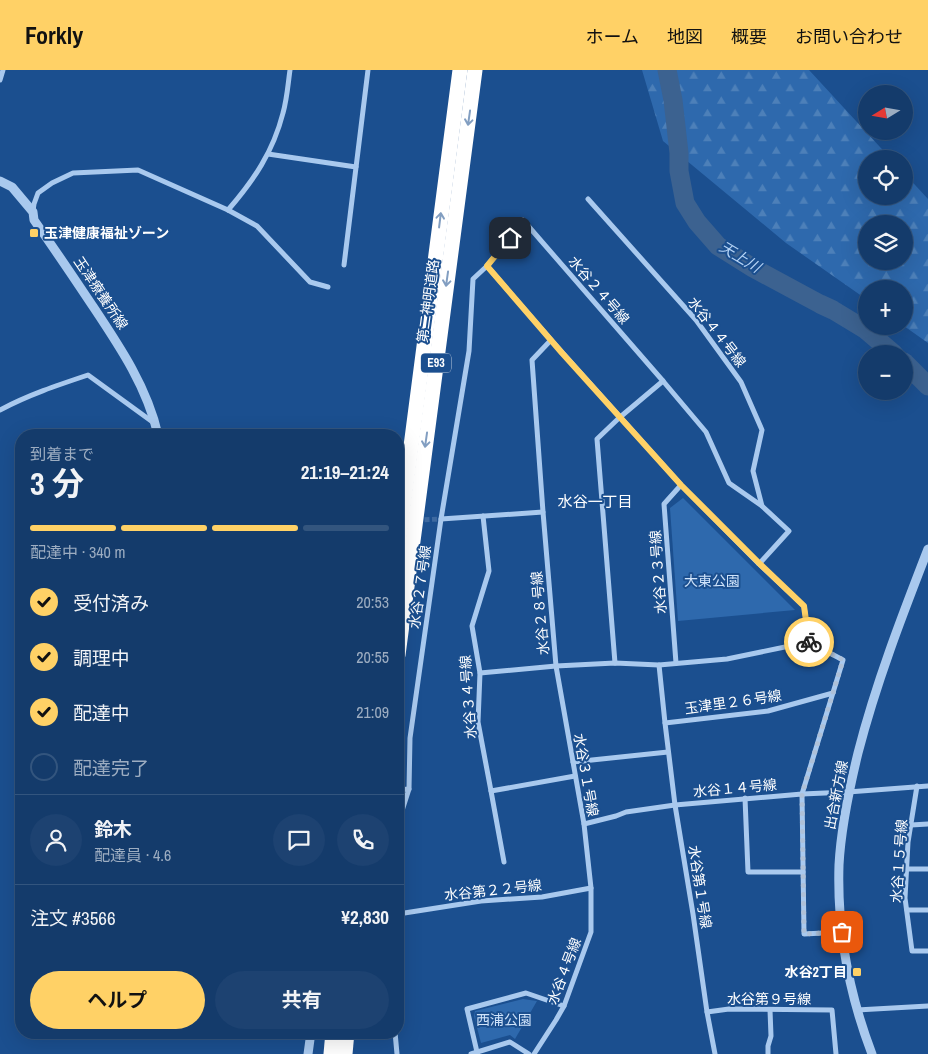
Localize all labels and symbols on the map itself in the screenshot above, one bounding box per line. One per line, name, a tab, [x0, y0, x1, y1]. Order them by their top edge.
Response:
north arrow	[858, 85, 912, 140]
one-way arrow	[464, 110, 474, 126]
one-way arrow	[435, 212, 445, 228]
pin	[489, 217, 531, 259]
place label: 玉津健康福祉ゾーン	[44, 224, 169, 242]
marker: 玉津健康福祉ゾーン	[28, 227, 40, 239]
water label: 天上川	[716, 236, 767, 278]
street label: 水谷２４号線	[565, 252, 633, 328]
street label: 玉津療養所線	[70, 253, 132, 333]
street label: 第二神明道路	[413, 258, 443, 344]
one-way arrow	[442, 271, 452, 287]
street label: 水谷４４号線	[684, 293, 750, 371]
road number: E93	[421, 354, 451, 372]
one-way arrow	[421, 432, 431, 448]
district label: 水谷一丁目	[557, 491, 633, 512]
street label: 水谷２３号線	[646, 529, 670, 615]
street label: 水谷２７号線	[405, 544, 435, 630]
street label: 水谷２８号線	[527, 570, 553, 656]
park label: 大東公園	[684, 572, 740, 590]
courier	[784, 617, 834, 667]
street label: 水谷３４号線	[456, 654, 480, 740]
street label: 玉津里２６号線	[683, 686, 783, 718]
street label: 水谷３１号線	[570, 732, 602, 818]
street label: 出合新方線	[820, 759, 852, 831]
street label: 水谷１４号線	[692, 775, 778, 801]
street label: 水谷１５号線	[887, 818, 911, 904]
street label: 水谷第１号線	[685, 844, 715, 930]
street label: 水谷第２２号線	[443, 876, 543, 904]
pin	[821, 911, 863, 953]
street label: 水谷４号線	[543, 935, 585, 1007]
place label: 水谷2丁目	[785, 963, 847, 981]
marker: 水谷2丁目	[851, 966, 863, 978]
street label: 水谷第９号線	[727, 990, 811, 1008]
park label: 西浦公園	[476, 1011, 532, 1029]

